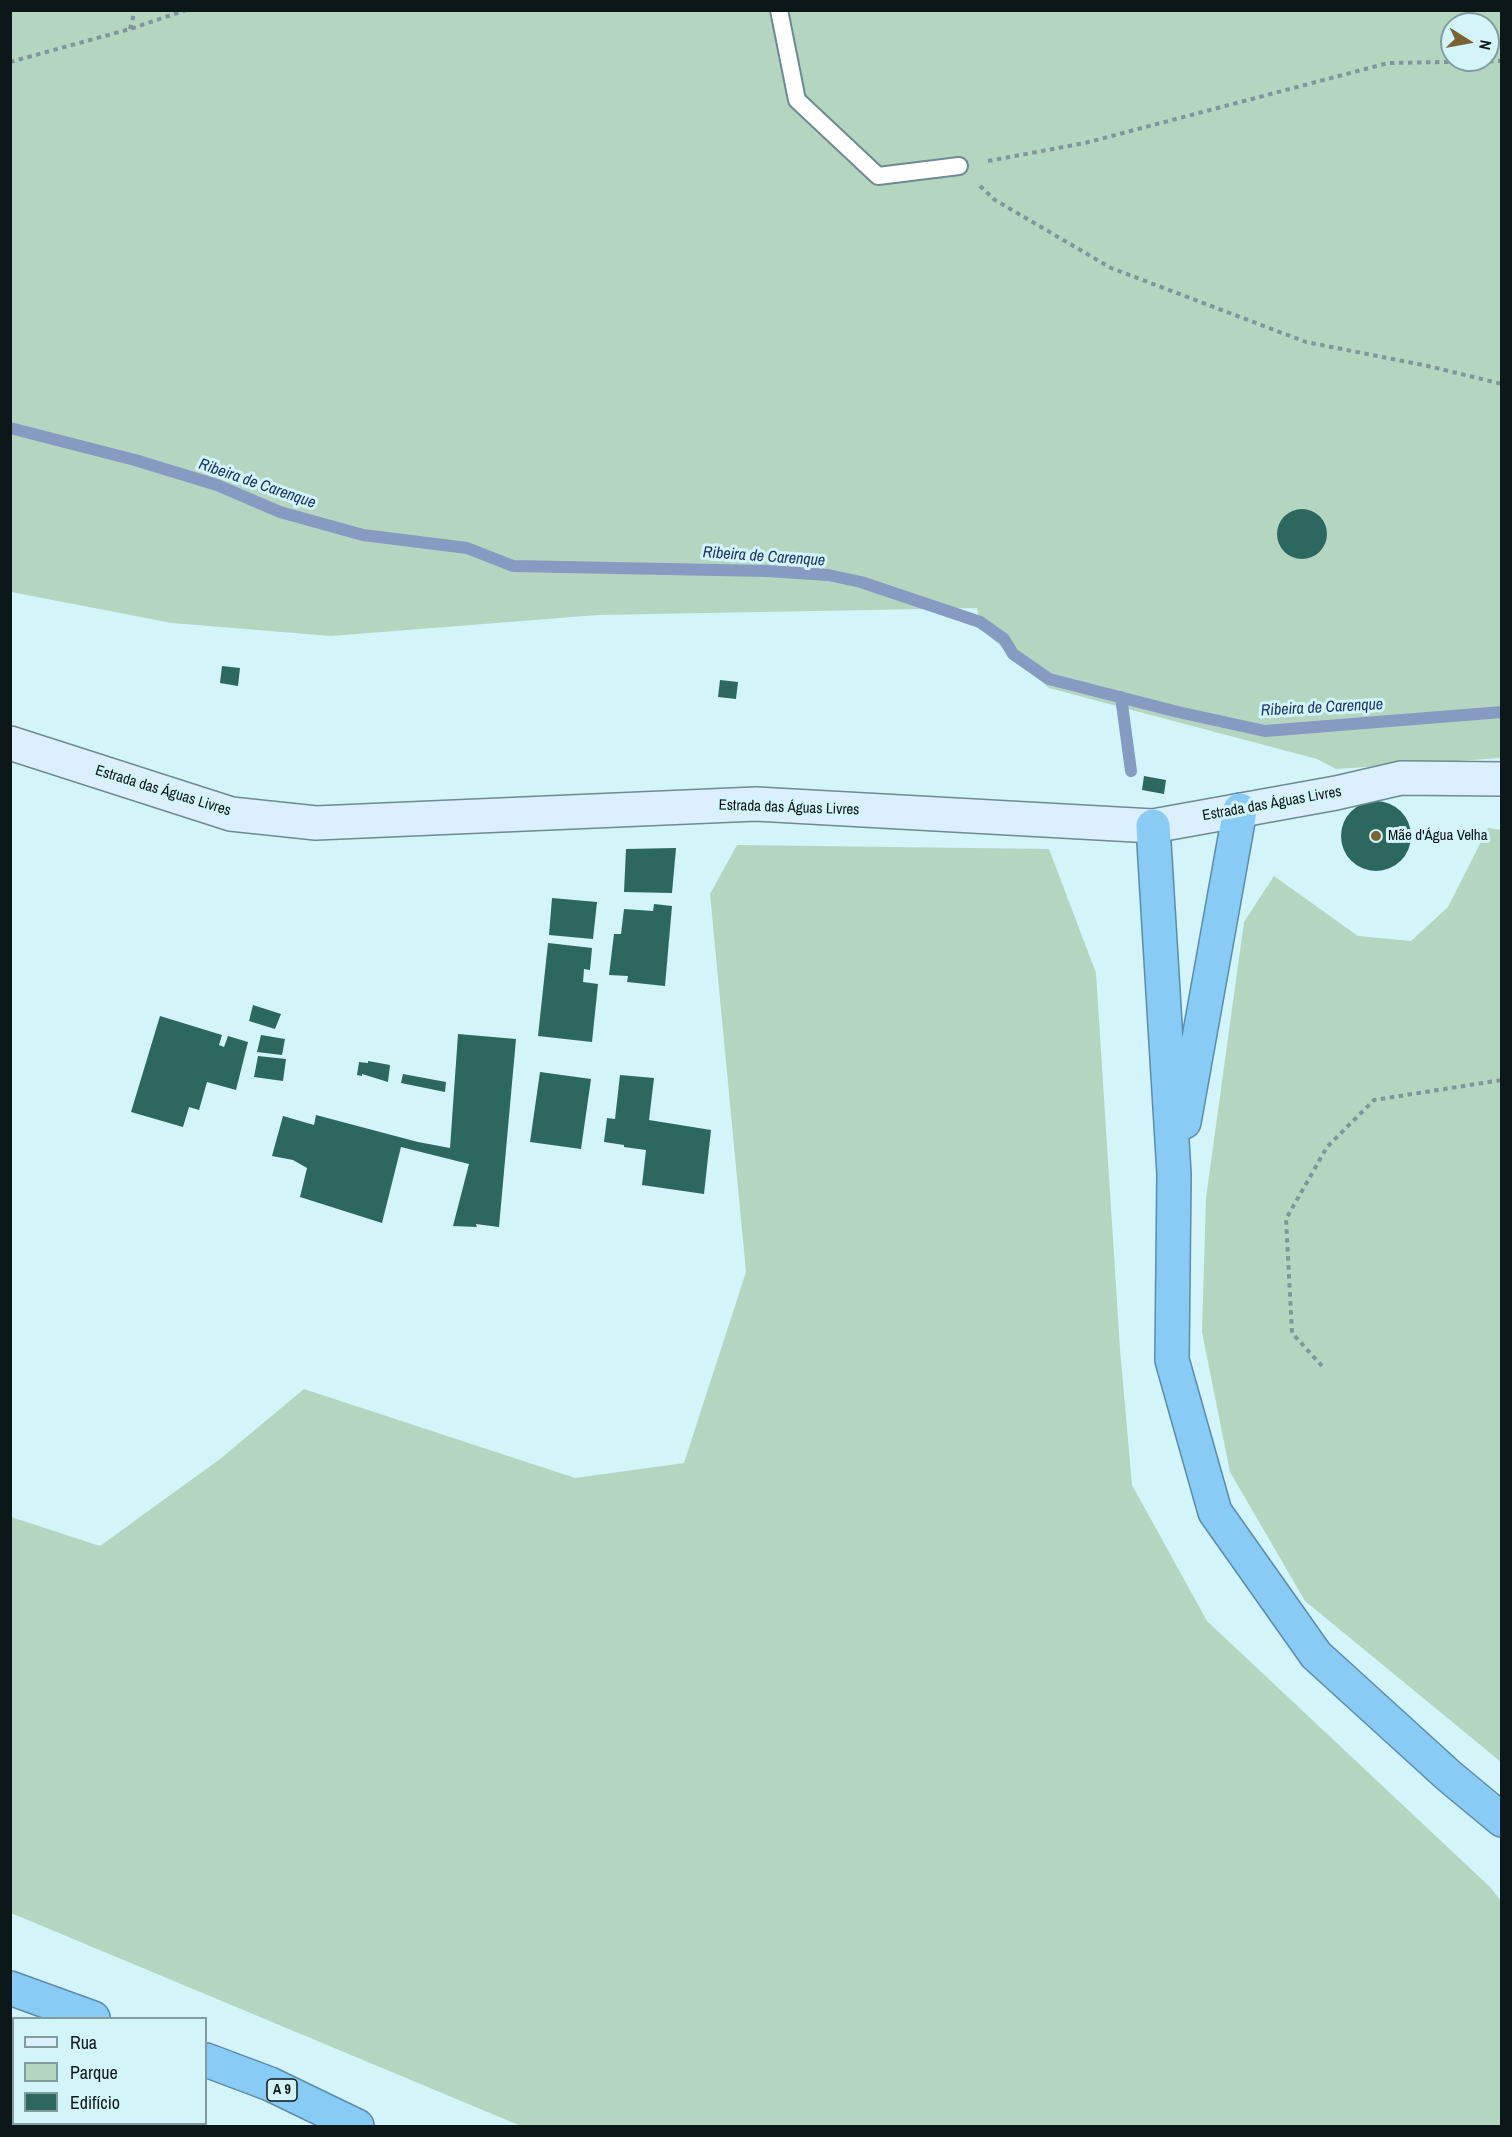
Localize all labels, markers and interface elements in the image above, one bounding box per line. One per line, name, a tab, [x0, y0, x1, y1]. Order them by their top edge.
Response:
north arrow	[1440, 12, 1500, 72]
text: N	[1474, 38, 1497, 52]
water label: Ribeira de Carenque	[196, 455, 318, 513]
water label: Ribeira de Carenque	[702, 543, 826, 571]
water label: Ribeira de Carenque	[1260, 695, 1384, 721]
street label: Estrada das Águas Livres	[93, 762, 233, 820]
street label: Estrada das Águas Livres	[1201, 783, 1343, 825]
street label: Estrada das Águas Livres	[718, 797, 860, 819]
place label: Mãe d'Água Velha	[1388, 827, 1487, 845]
marker: Mãe d'Água Velha	[1369, 829, 1383, 843]
legend	[12, 2017, 207, 2125]
text: Rua	[70, 2030, 97, 2055]
text: Parque	[70, 2060, 118, 2085]
road number: A 9	[267, 2079, 297, 2101]
text: Edifício	[70, 2090, 120, 2115]

